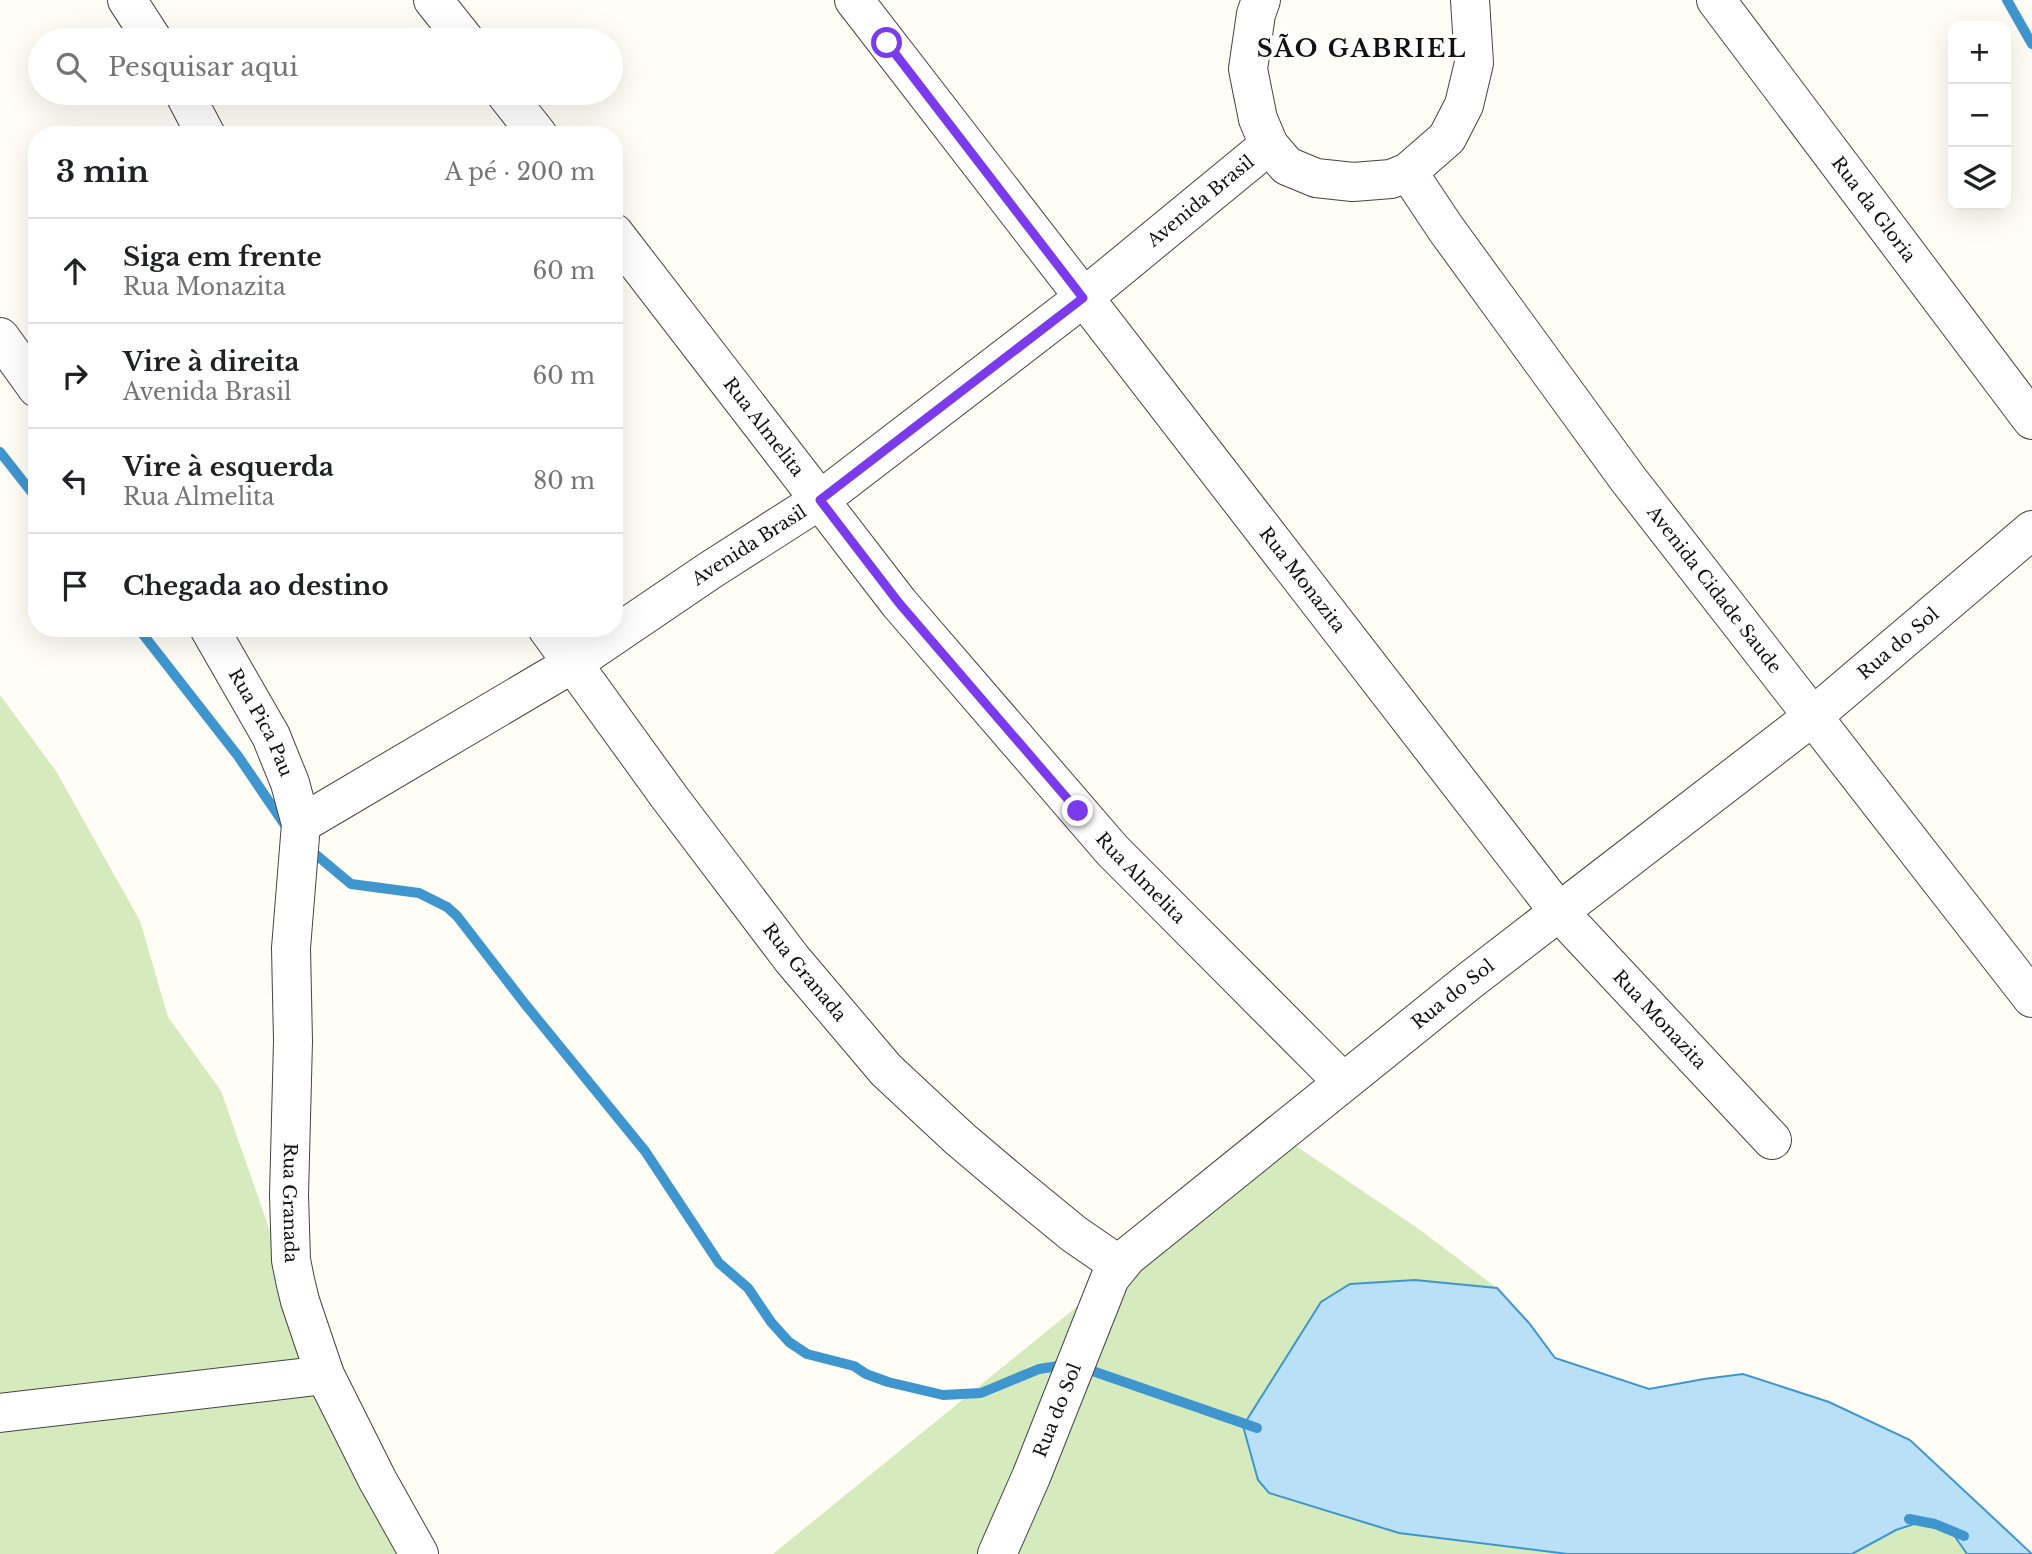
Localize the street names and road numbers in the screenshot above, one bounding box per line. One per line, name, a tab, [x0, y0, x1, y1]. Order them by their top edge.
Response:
street label: Avenida Brasil	[1142, 151, 1259, 252]
street label: Rua da Gloria	[1827, 152, 1920, 266]
street label: Rua Almelita	[719, 373, 808, 481]
street label: Avenida Brasil	[687, 500, 811, 591]
street label: Avenida Cidade Saude	[1642, 501, 1786, 678]
street label: Rua Monazita	[1255, 523, 1350, 637]
street label: Rua do Sol	[1853, 603, 1944, 684]
street label: Rua Pica Pau	[224, 665, 297, 780]
street label: Rua Almelita	[1091, 828, 1190, 928]
street label: Rua Granada	[758, 919, 851, 1026]
street label: Rua do Sol	[1407, 955, 1499, 1034]
street label: Rua Monazita	[1608, 966, 1711, 1074]
street label: Rua Granada	[278, 1143, 302, 1263]
street label: Rua do Sol	[1029, 1360, 1086, 1461]

